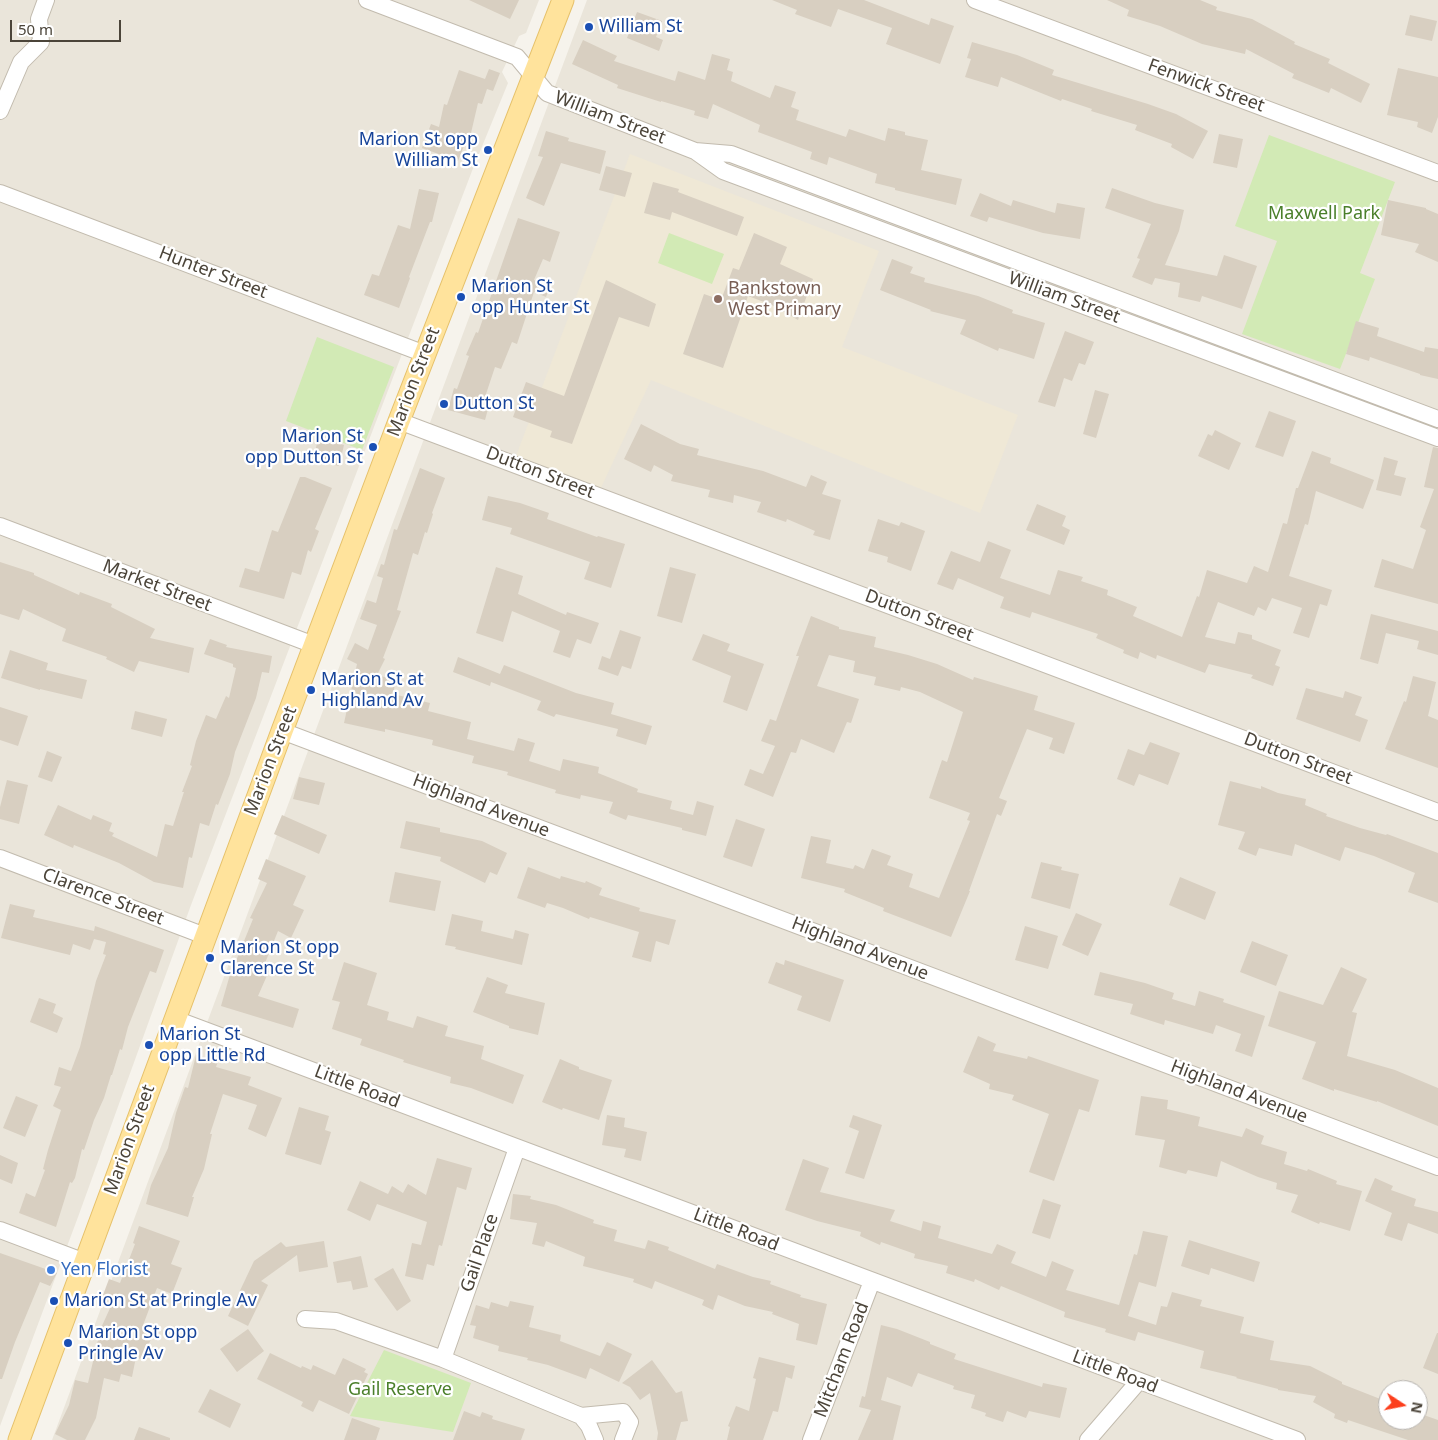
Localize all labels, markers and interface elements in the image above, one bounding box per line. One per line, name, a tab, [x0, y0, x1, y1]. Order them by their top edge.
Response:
scale bar	[12, 10, 124, 42]
place label: William St	[599, 16, 682, 38]
text: 50 m	[18, 19, 53, 39]
marker: William St	[583, 21, 595, 33]
street label: Fenwick Street	[1145, 55, 1267, 117]
street label: William Street	[551, 87, 669, 149]
place label: Marion St opp William St	[359, 129, 478, 172]
marker: Marion St opp William St	[482, 144, 494, 156]
park label: Maxwell Park	[1268, 203, 1380, 225]
street label: Hunter Street	[156, 242, 270, 304]
street label: William Street	[1005, 268, 1123, 328]
place label: Marion St opp Hunter St	[471, 276, 589, 318]
place label: Bankstown West Primary	[728, 278, 841, 320]
marker: Marion St opp Hunter St	[455, 291, 467, 303]
marker: Bankstown West Primary	[712, 293, 724, 305]
street label: Marion Street	[383, 324, 445, 440]
place label: Dutton St	[454, 393, 534, 415]
marker: Dutton St	[438, 398, 450, 410]
place label: Marion St opp Dutton St	[245, 426, 363, 468]
marker: Marion St opp Dutton St	[367, 441, 379, 453]
street label: Dutton Street	[483, 442, 597, 504]
street label: Market Street	[99, 555, 215, 617]
street label: Dutton Street	[862, 585, 976, 647]
place label: Marion St at Highland Av	[321, 669, 424, 712]
marker: Marion St at Highland Av	[305, 684, 317, 696]
street label: Marion Street	[240, 703, 302, 819]
street label: Dutton Street	[1241, 728, 1355, 790]
street label: Highland Avenue	[409, 770, 553, 842]
street label: Clarence Street	[39, 864, 167, 930]
street label: Highland Avenue	[788, 913, 932, 985]
place label: Marion St opp Clarence St	[220, 937, 339, 980]
marker: Marion St opp Clarence St	[204, 952, 216, 964]
place label: Marion St opp Little Rd	[159, 1024, 266, 1066]
marker: Marion St opp Little Rd	[143, 1039, 155, 1051]
street label: Highland Avenue	[1167, 1056, 1311, 1128]
street label: Little Road	[311, 1061, 403, 1113]
street label: Marion Street	[100, 1082, 160, 1198]
street label: Little Road	[690, 1204, 782, 1256]
street label: Gail Place	[457, 1211, 503, 1295]
place label: Yen Florist	[61, 1259, 148, 1281]
marker: Yen Florist	[45, 1264, 57, 1276]
place label: Marion St at Pringle Av	[64, 1290, 257, 1312]
marker: Marion St at Pringle Av	[48, 1295, 60, 1307]
street label: Mitcham Road	[810, 1299, 874, 1421]
place label: Marion St opp Pringle Av	[78, 1322, 197, 1365]
marker: Marion St opp Pringle Av	[62, 1337, 74, 1349]
street label: Little Road	[1069, 1346, 1161, 1398]
park label: Gail Reserve	[348, 1379, 452, 1401]
north arrow	[1378, 1380, 1428, 1430]
text: N	[1407, 1400, 1428, 1415]

